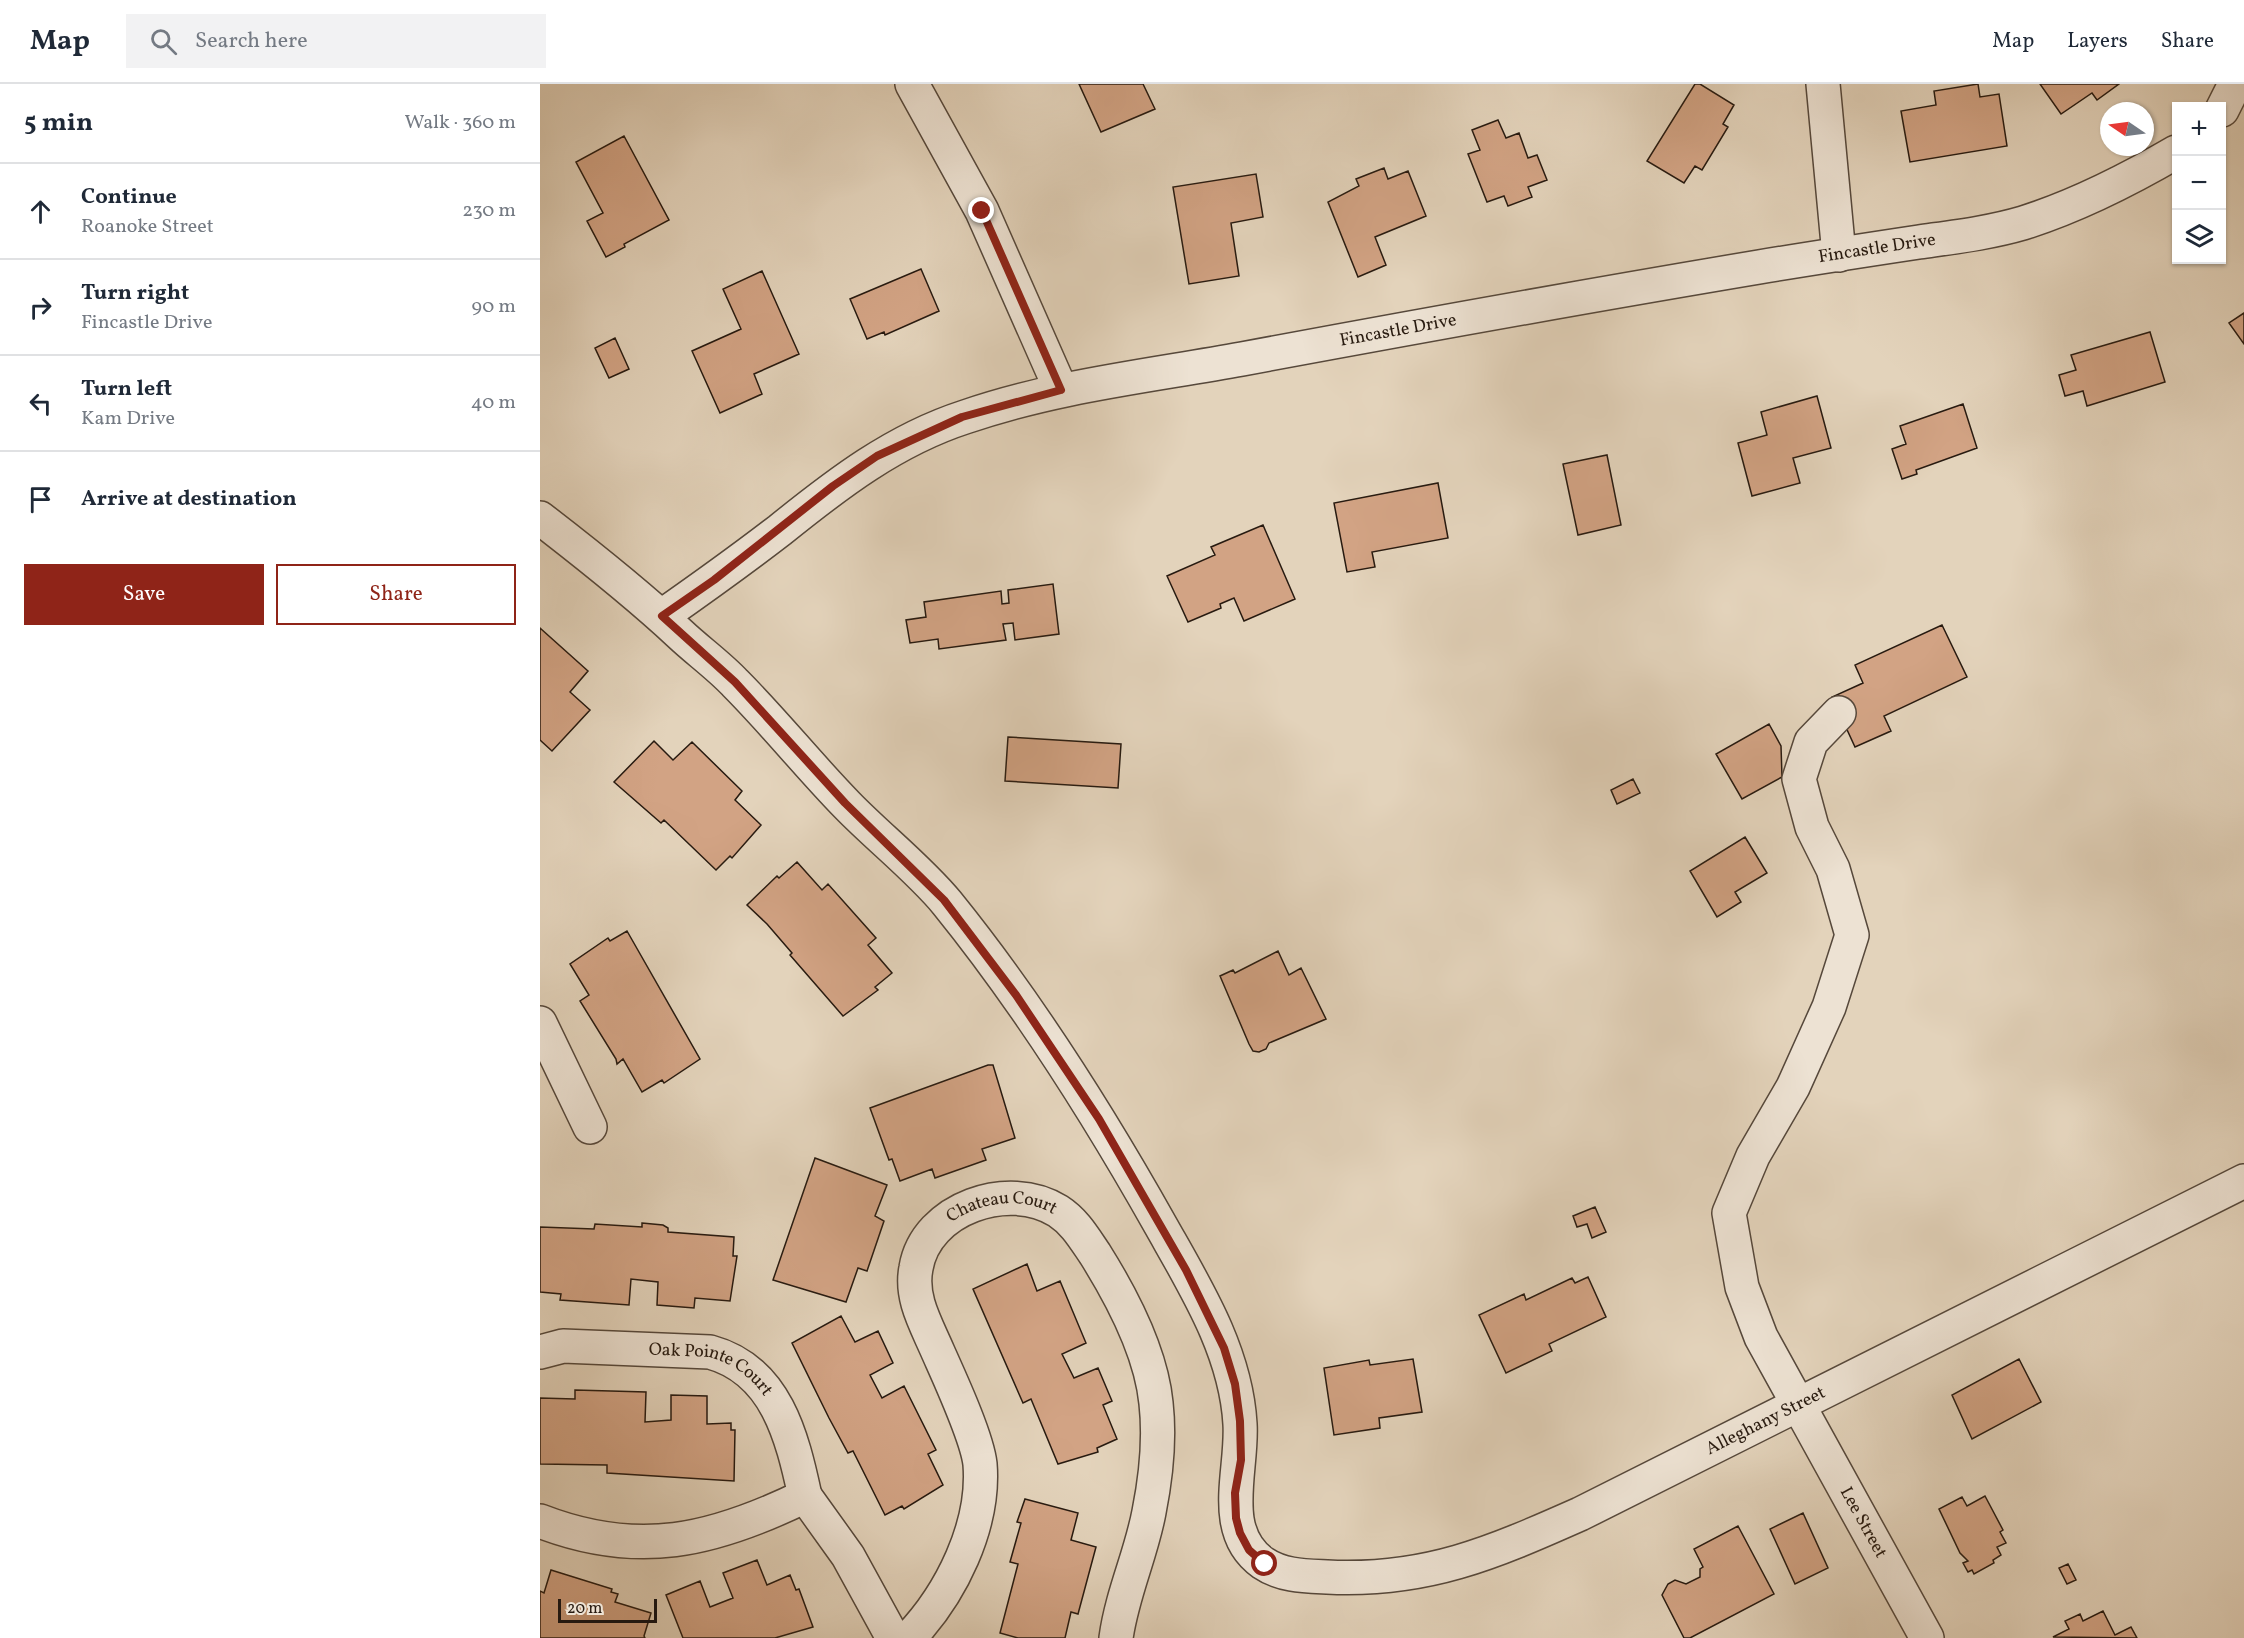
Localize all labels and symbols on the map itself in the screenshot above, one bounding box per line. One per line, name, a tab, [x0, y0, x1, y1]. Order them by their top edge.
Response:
north arrow	[2100, 102, 2154, 156]
route end	[968, 197, 994, 223]
street label: Fincastle Drive	[1817, 227, 1937, 270]
street label: Fincastle Drive	[1337, 307, 1458, 353]
street label: Chateau Court	[941, 1186, 1062, 1229]
street label: Oak Pointe Court	[648, 1337, 779, 1401]
street label: Alleghany Street	[1702, 1380, 1830, 1461]
street label: Lee Street	[1834, 1482, 1893, 1563]
route start	[1251, 1550, 1277, 1576]
scale bar	[558, 1596, 657, 1624]

